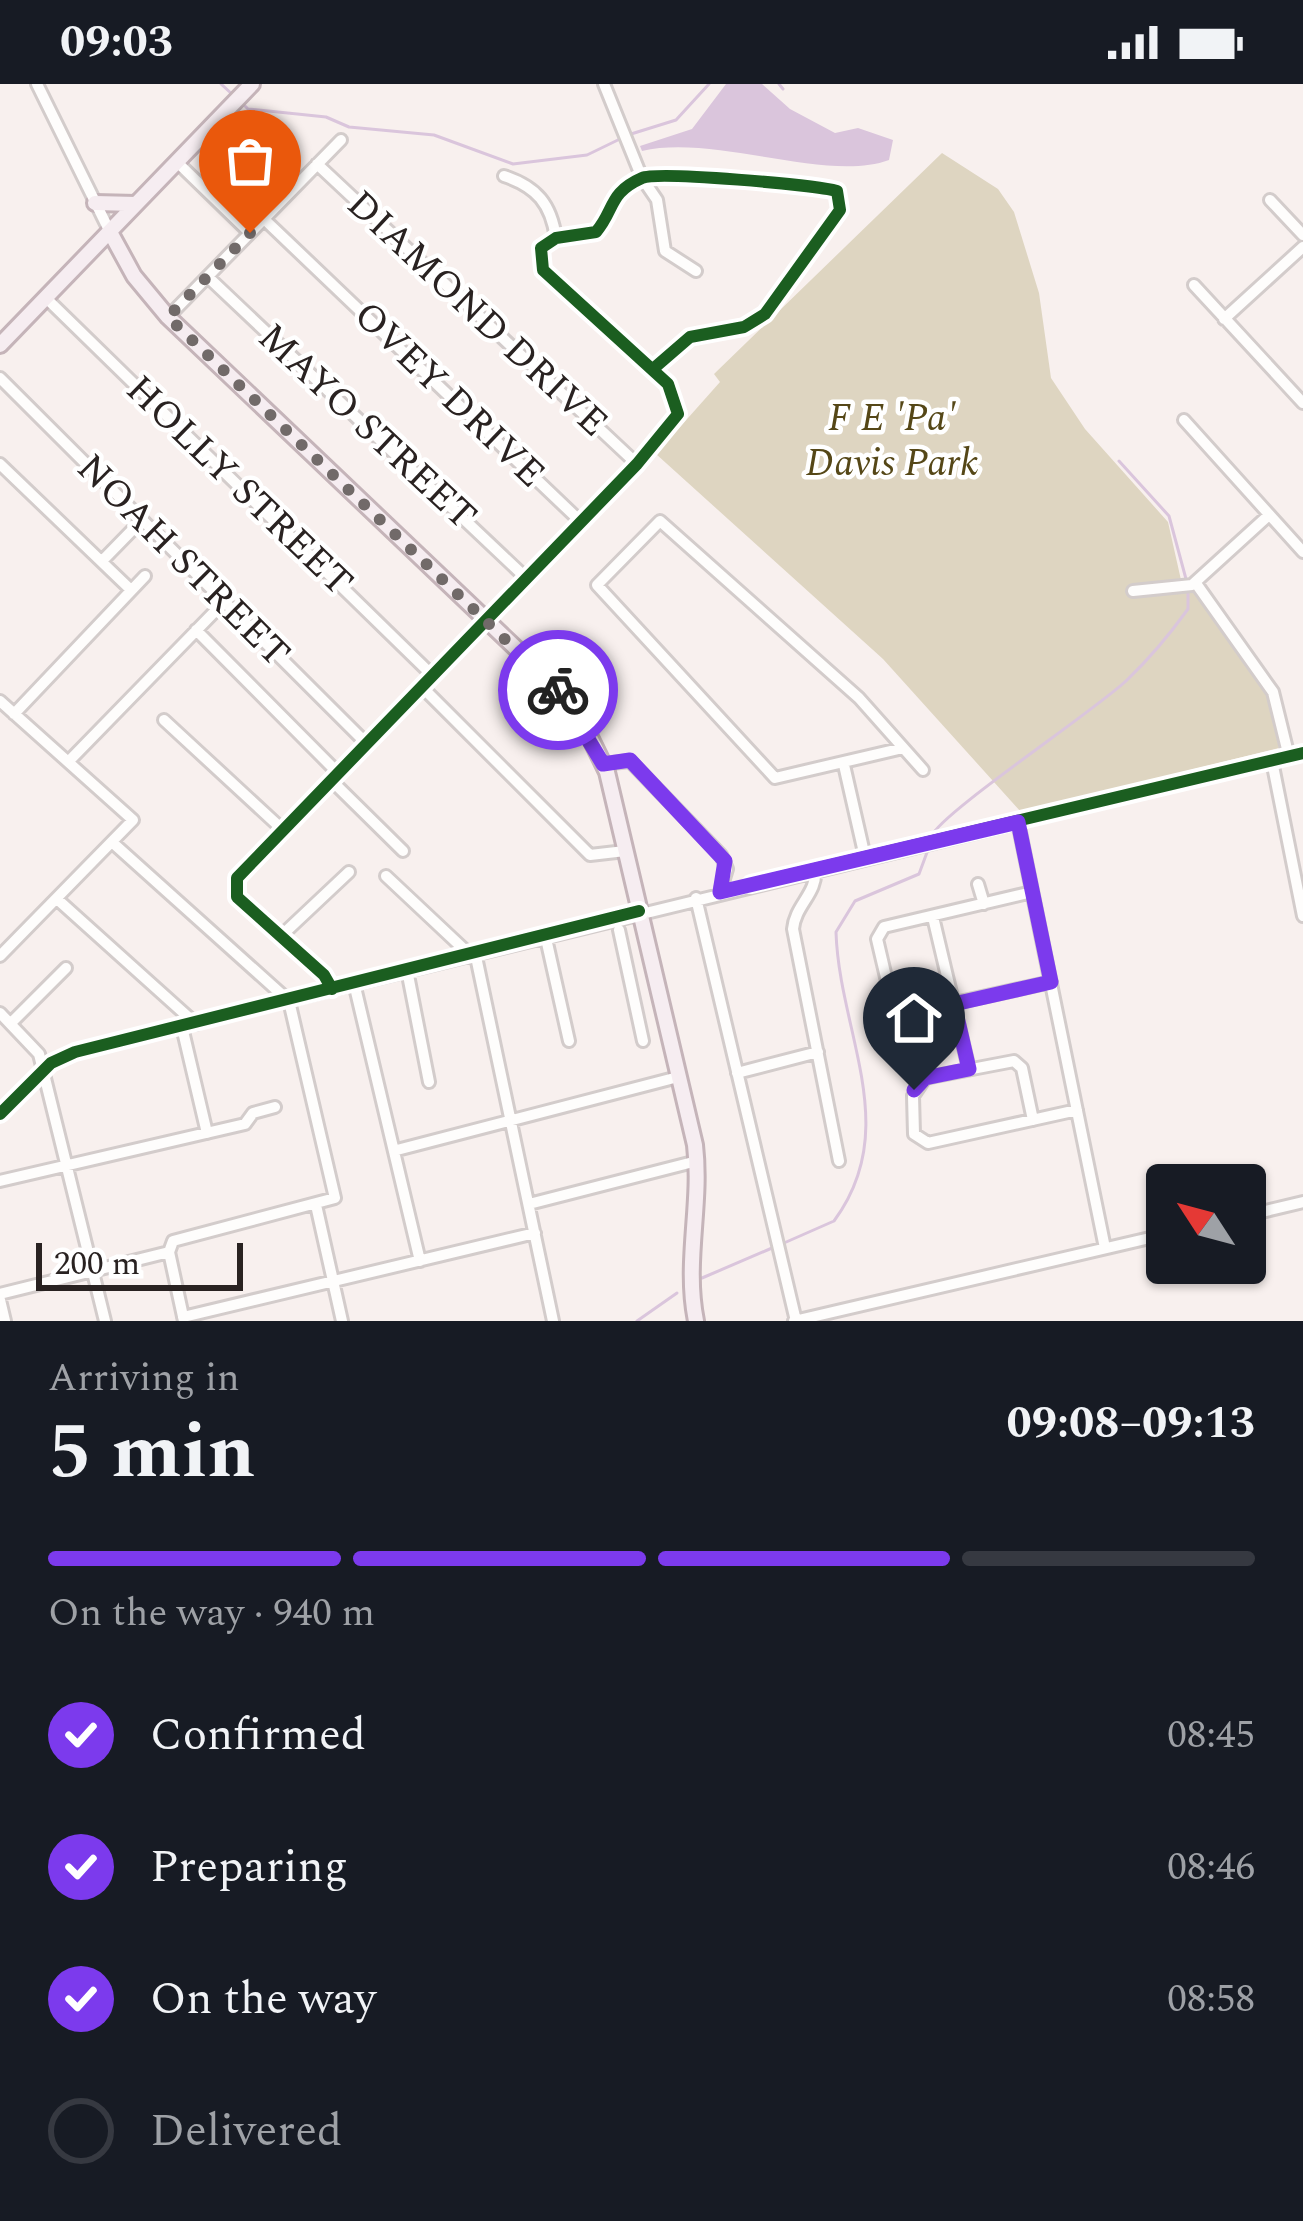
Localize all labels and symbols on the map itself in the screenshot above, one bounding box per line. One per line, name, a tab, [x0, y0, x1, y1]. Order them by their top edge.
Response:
pin	[199, 110, 301, 233]
street label: DIAMOND DRIVE	[333, 177, 621, 451]
street label: OVEY DRIVE	[340, 288, 558, 502]
street label: MAYO STREET	[244, 310, 490, 544]
street label: HOLLY STREET	[112, 362, 366, 610]
park label: F E 'Pa' Davis Park	[805, 389, 979, 493]
street label: NOAH STREET	[62, 440, 304, 682]
courier	[498, 630, 618, 750]
pin	[863, 967, 965, 1090]
north arrow	[1146, 1164, 1266, 1284]
scale bar	[36, 1237, 243, 1290]

